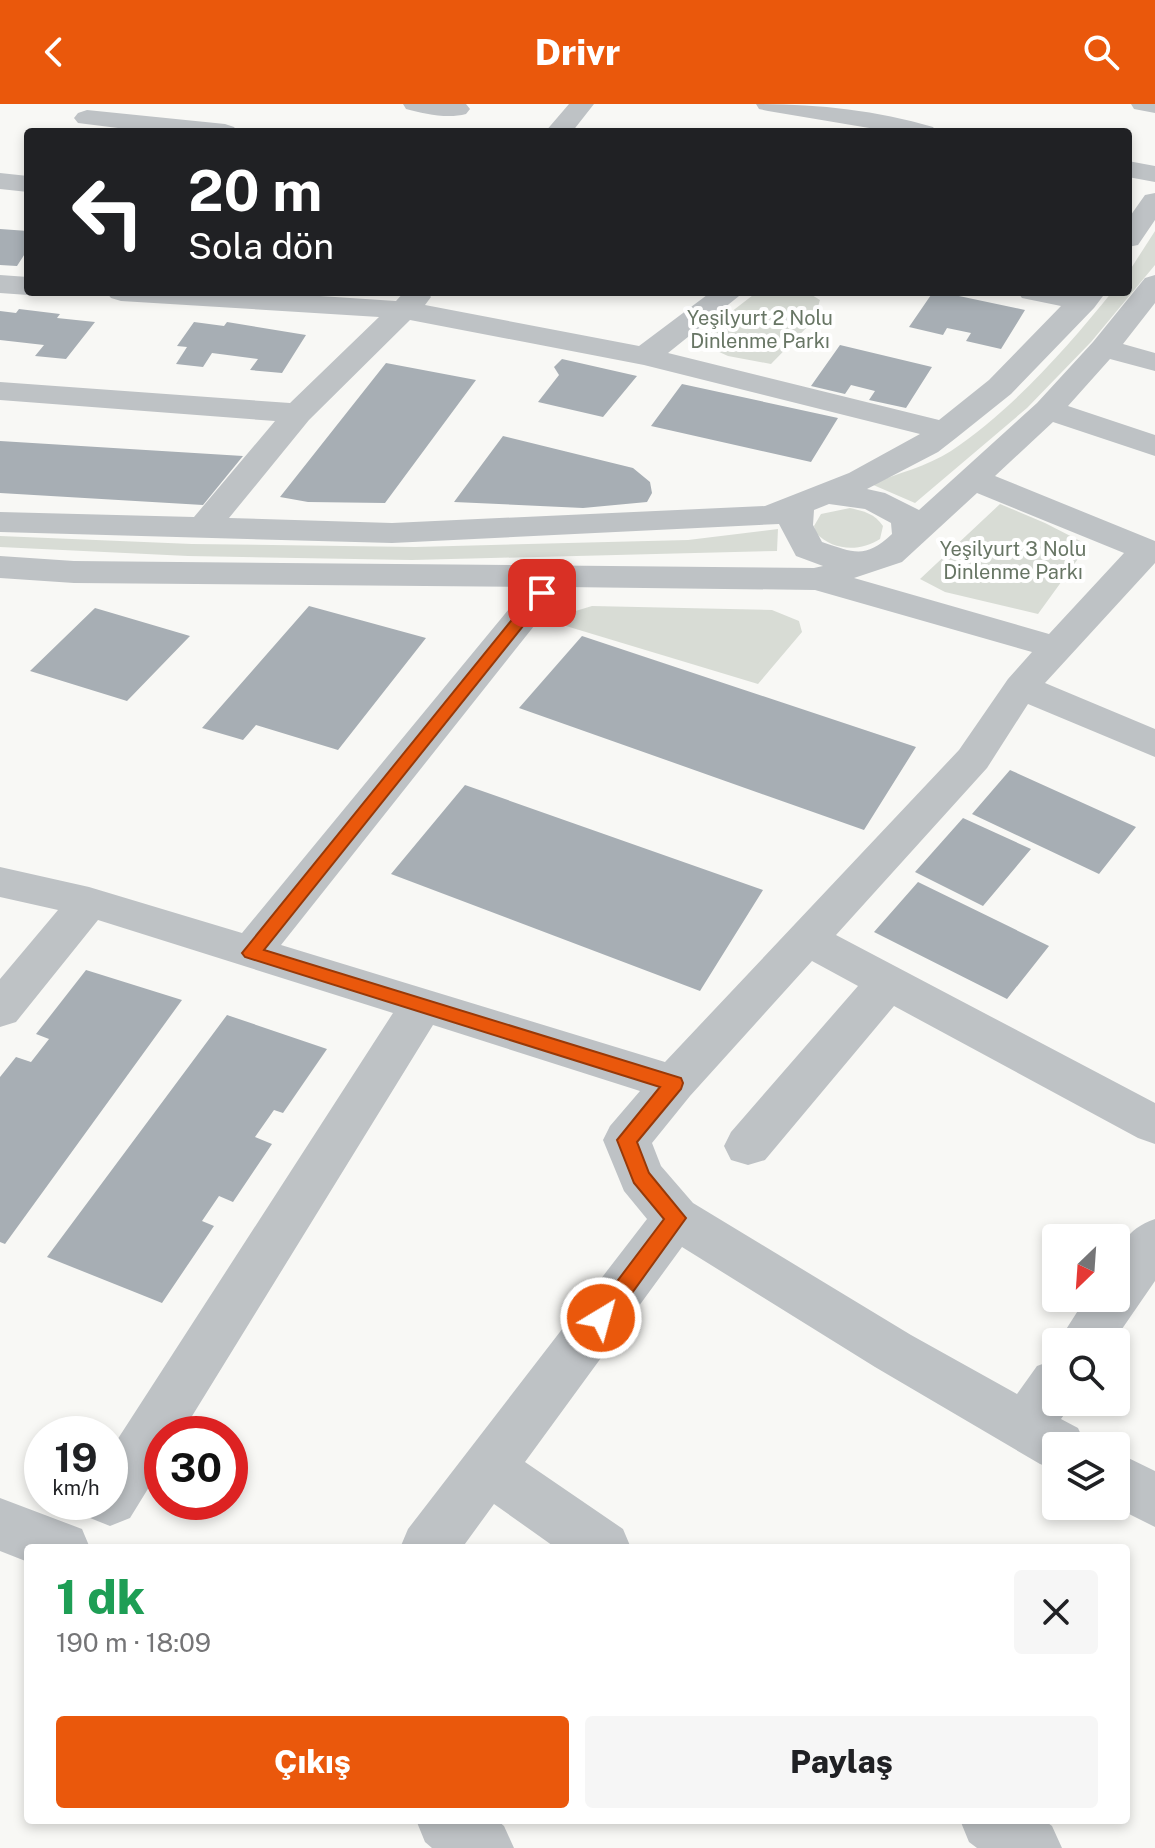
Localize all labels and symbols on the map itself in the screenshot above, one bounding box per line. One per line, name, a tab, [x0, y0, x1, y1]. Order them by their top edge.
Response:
park label: Yeşilyurt 2 Nolu Dinlenme Parkı	[687, 306, 833, 353]
park label: Yeşilyurt 3 Nolu Dinlenme Parkı	[940, 537, 1086, 584]
pin	[508, 559, 576, 627]
north arrow	[1042, 1224, 1130, 1312]
position arrow	[559, 1276, 643, 1360]
speed limit sign: 30	[144, 1416, 248, 1520]

